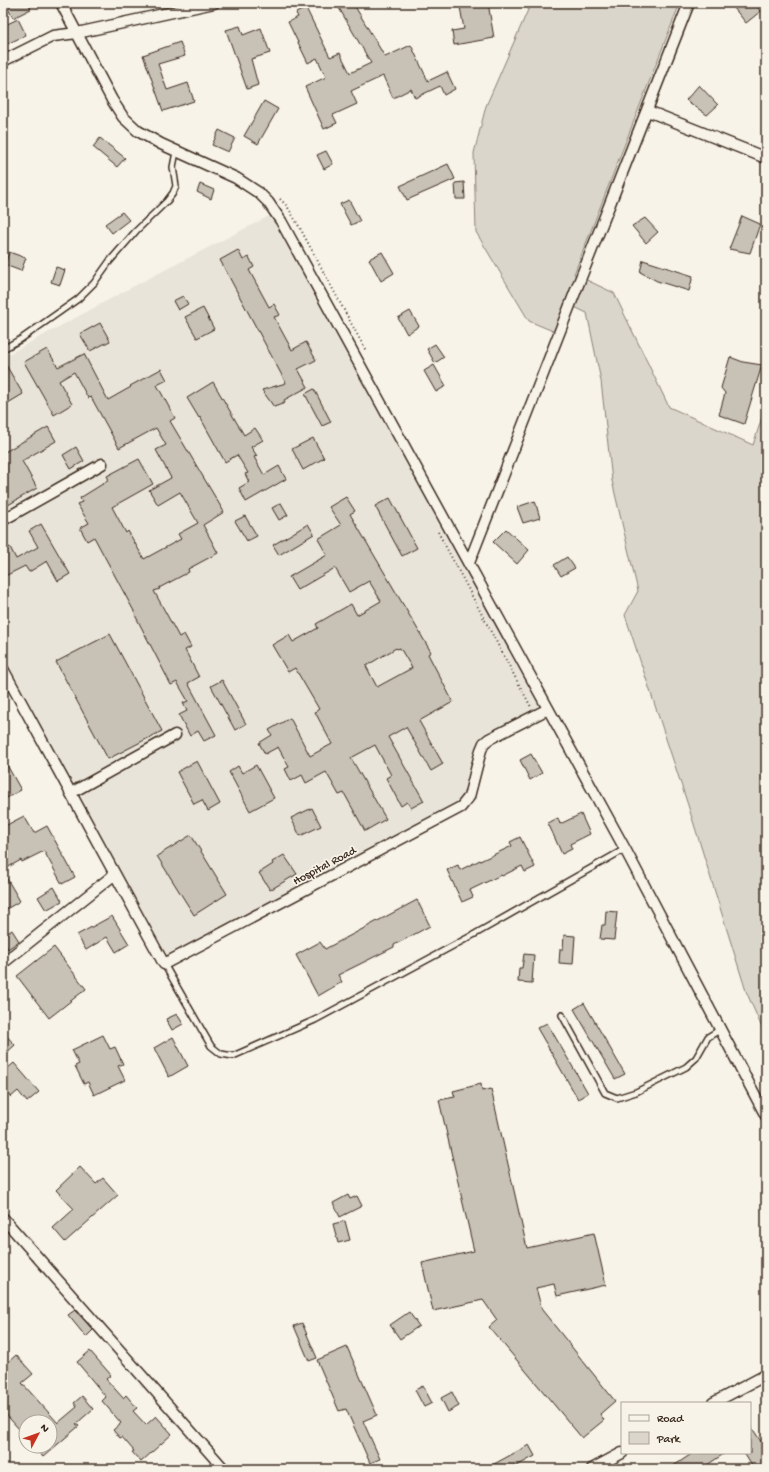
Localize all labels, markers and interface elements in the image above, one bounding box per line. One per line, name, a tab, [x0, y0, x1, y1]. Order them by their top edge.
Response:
street label: Hospital Road	[291, 844, 360, 889]
legend	[621, 1402, 751, 1454]
text: Road	[657, 1413, 684, 1427]
north arrow	[18, 1414, 58, 1454]
text: N	[37, 1422, 51, 1435]
text: Park	[656, 1433, 682, 1447]

